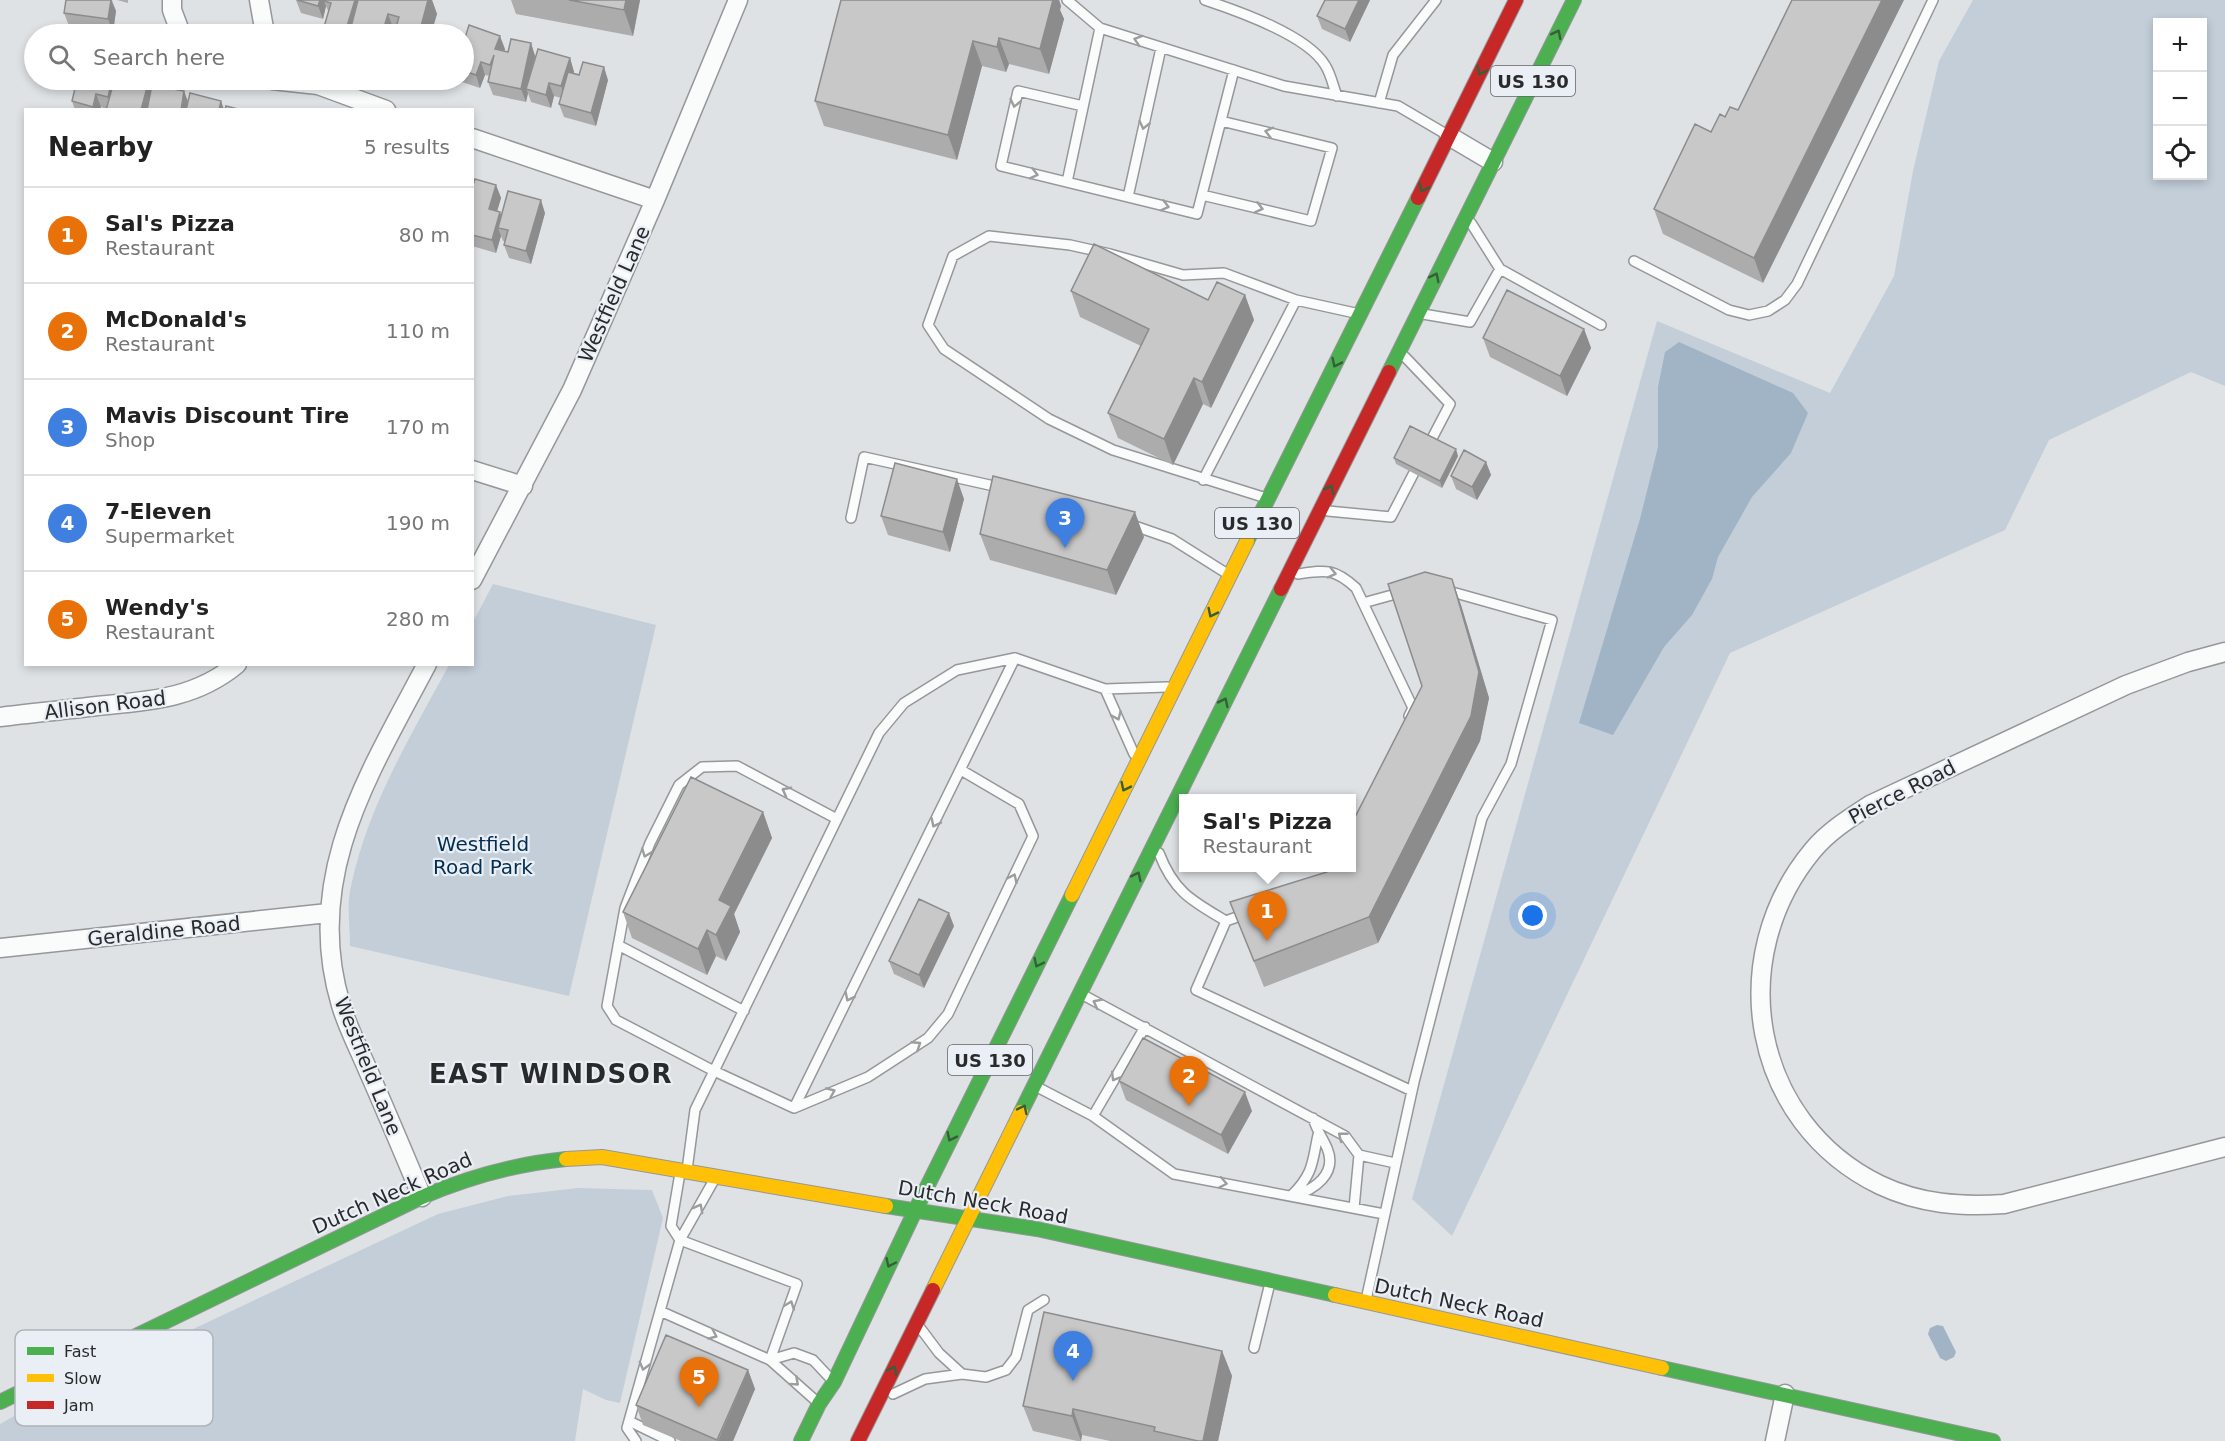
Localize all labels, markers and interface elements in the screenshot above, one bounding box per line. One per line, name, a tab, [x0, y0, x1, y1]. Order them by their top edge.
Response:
map controls	[2153, 18, 2207, 180]
button: +	[2153, 18, 2207, 72]
search box	[24, 24, 474, 90]
one-way arrow	[1549, 30, 1561, 41]
one-way arrow	[1133, 35, 1144, 48]
icon: search	[45, 41, 78, 74]
text: Search here	[93, 45, 225, 70]
one-way arrow	[1476, 65, 1488, 76]
road number: US 130	[1491, 66, 1575, 96]
button: −	[2153, 72, 2207, 126]
one-way arrow	[1009, 98, 1022, 108]
one-way arrow	[1138, 120, 1151, 130]
button: locate	[2153, 126, 2207, 180]
one-way arrow	[1264, 127, 1274, 140]
text: Nearby	[48, 132, 153, 162]
text: 5 results	[364, 135, 450, 159]
one-way arrow	[1029, 167, 1039, 180]
one-way arrow	[1419, 182, 1430, 192]
one-way arrow	[1160, 198, 1170, 211]
one-way arrow	[1254, 201, 1264, 214]
text: Sal's Pizza	[105, 211, 235, 236]
street label: Westfield Lane	[573, 222, 655, 366]
text: 1	[61, 223, 74, 247]
text: 80 m	[399, 223, 450, 247]
text: Restaurant	[105, 236, 215, 260]
one-way arrow	[1428, 273, 1440, 284]
text: McDonald's	[105, 307, 247, 332]
text: 2	[61, 319, 74, 343]
text: 110 m	[386, 319, 450, 343]
text: Restaurant	[105, 332, 215, 356]
one-way arrow	[1332, 356, 1344, 367]
text: Mavis Discount Tire	[105, 403, 349, 428]
text: 3	[61, 415, 74, 439]
text: 170 m	[386, 415, 450, 439]
text: Shop	[105, 428, 155, 452]
one-way arrow	[1322, 485, 1334, 496]
pin: 3	[1046, 498, 1084, 548]
text: 7-Eleven	[105, 499, 212, 524]
road number: US 130	[1215, 508, 1299, 538]
text: 4	[61, 511, 74, 535]
text: 190 m	[386, 511, 450, 535]
text: Supermarket	[105, 524, 234, 548]
one-way arrow	[1327, 566, 1337, 579]
text: Wendy's	[105, 595, 209, 620]
one-way arrow	[1208, 606, 1219, 617]
text: 5	[61, 607, 74, 631]
text: 280 m	[386, 607, 450, 631]
text: Restaurant	[105, 620, 215, 644]
street label: Allison Road	[43, 686, 167, 724]
one-way arrow	[1217, 697, 1228, 708]
one-way arrow	[1110, 710, 1122, 721]
street label: Pierce Road	[1844, 755, 1960, 829]
one-way arrow	[1121, 781, 1133, 792]
one-way arrow	[781, 787, 792, 799]
popup	[1179, 794, 1356, 872]
text: Sal's Pizza	[1203, 809, 1332, 834]
one-way arrow	[931, 816, 942, 827]
park label: Westfield Road Park	[433, 832, 533, 879]
text: Restaurant	[1203, 834, 1312, 858]
one-way arrow	[641, 847, 653, 858]
one-way arrow	[1130, 872, 1142, 883]
one-way arrow	[1006, 873, 1018, 884]
pin: 1	[1248, 892, 1286, 941]
your location	[1518, 901, 1547, 930]
street label: Geraldine Road	[86, 911, 242, 951]
one-way arrow	[1034, 956, 1045, 967]
one-way arrow	[844, 991, 856, 1002]
street label: Westfield Lane	[329, 993, 407, 1139]
one-way arrow	[1093, 998, 1104, 1010]
one-way arrow	[911, 1041, 922, 1052]
road number: US 130	[948, 1045, 1032, 1075]
pin: 2	[1170, 1056, 1208, 1106]
district label: EAST WINDSOR	[429, 1059, 673, 1089]
one-way arrow	[1111, 1071, 1123, 1081]
one-way arrow	[825, 1087, 836, 1099]
one-way arrow	[1015, 1104, 1027, 1115]
one-way arrow	[947, 1131, 959, 1142]
one-way arrow	[1338, 1133, 1349, 1144]
street label: Dutch Neck Road	[308, 1147, 476, 1239]
street label: Dutch Neck Road	[896, 1175, 1070, 1229]
one-way arrow	[1218, 1176, 1228, 1189]
one-way arrow	[692, 1204, 703, 1214]
one-way arrow	[886, 1257, 898, 1268]
street label: Dutch Neck Road	[1372, 1273, 1546, 1333]
one-way arrow	[782, 1300, 795, 1311]
one-way arrow	[707, 1328, 718, 1340]
legend	[15, 1330, 213, 1426]
pin: 4	[1054, 1332, 1092, 1381]
text: Fast	[64, 1342, 96, 1361]
pin: 5	[680, 1358, 718, 1407]
one-way arrow	[639, 1361, 652, 1371]
one-way arrow	[886, 1365, 897, 1376]
text: Slow	[64, 1369, 101, 1388]
one-way arrow	[788, 1375, 799, 1386]
text: Jam	[63, 1396, 94, 1415]

